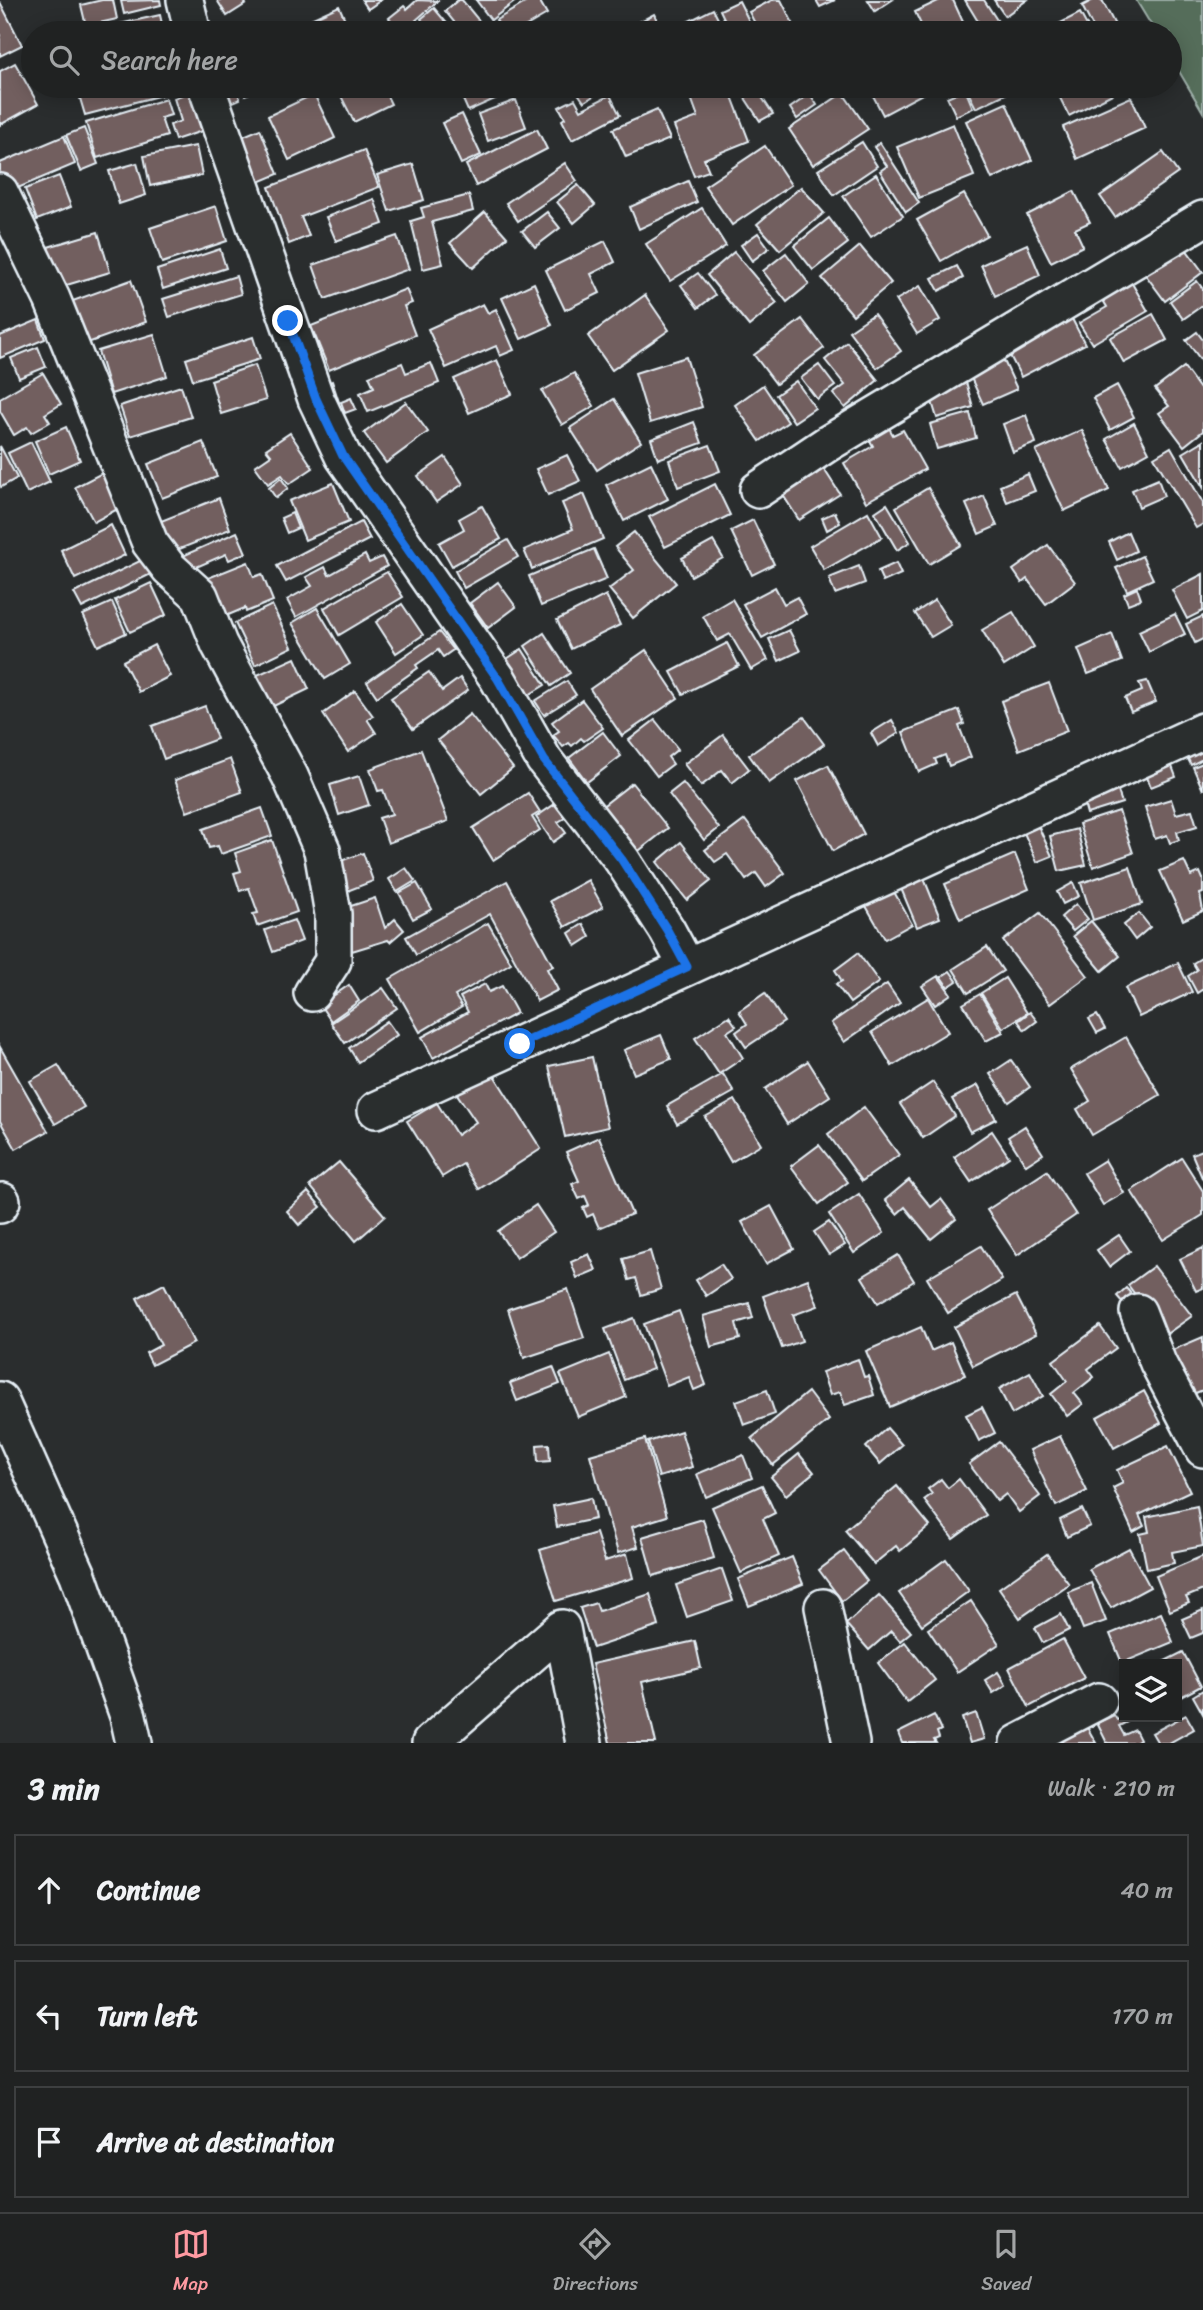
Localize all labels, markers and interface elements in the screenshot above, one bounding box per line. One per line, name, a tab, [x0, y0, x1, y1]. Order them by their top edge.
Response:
search box	[21, 21, 1182, 98]
text: Search here	[101, 37, 238, 83]
icon: search	[45, 41, 83, 79]
route end	[272, 305, 303, 336]
route start	[504, 1028, 535, 1059]
map controls	[1119, 1659, 1182, 1722]
button: layers	[1119, 1659, 1182, 1722]
text: 3 min	[28, 1762, 100, 1816]
text: Walk · 210 m	[1048, 1768, 1175, 1809]
text: Continue	[97, 1867, 200, 1913]
text: 40 m	[1120, 1870, 1173, 1911]
icon: ahead	[30, 1871, 68, 1909]
text: Turn left	[97, 1993, 197, 2039]
text: 170 m	[1112, 1996, 1173, 2037]
icon: left	[30, 1997, 68, 2035]
text: Arrive at destination	[97, 2119, 334, 2165]
icon: arrive	[30, 2123, 68, 2161]
tab: Map	[172, 2225, 210, 2300]
tab: Directions	[553, 2225, 638, 2300]
tab: Saved	[981, 2225, 1031, 2300]

